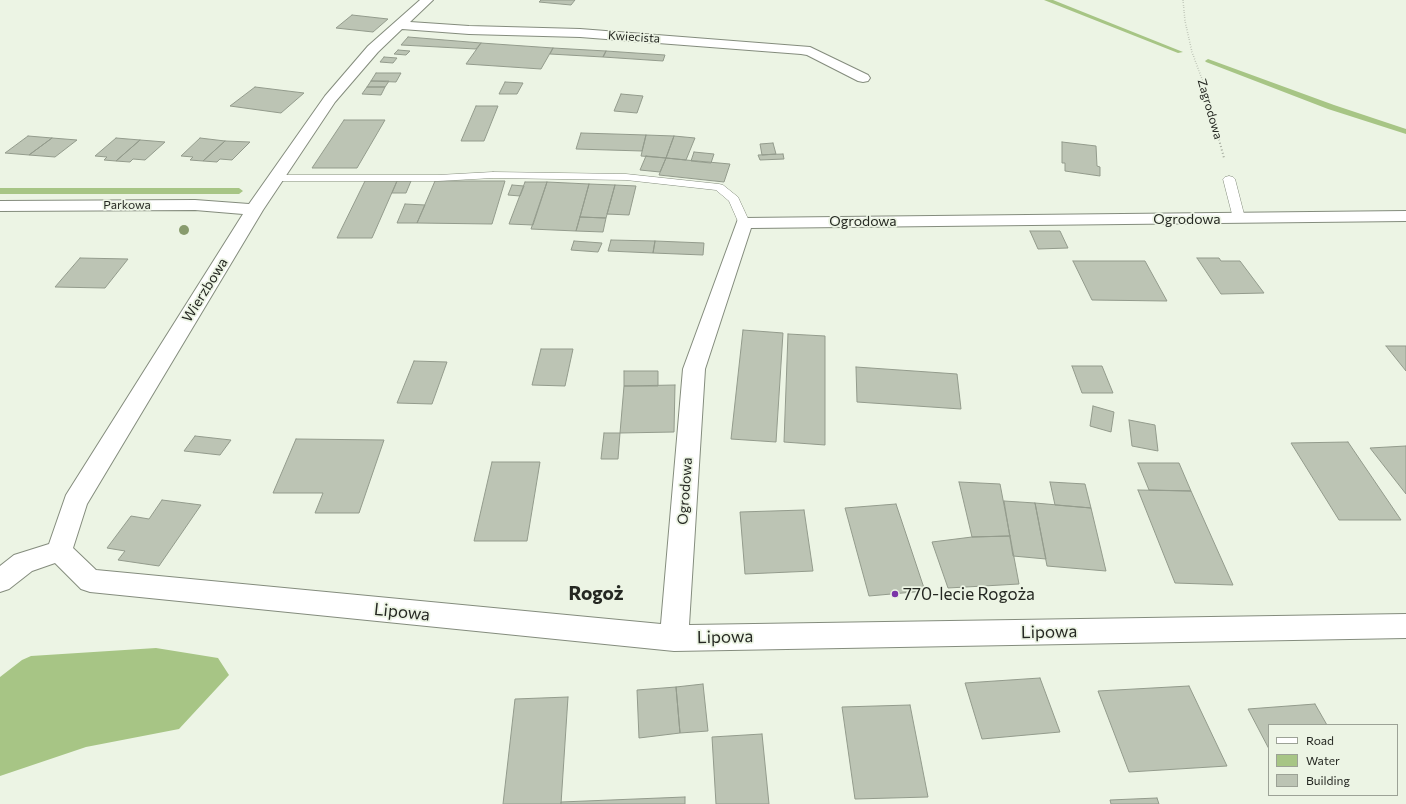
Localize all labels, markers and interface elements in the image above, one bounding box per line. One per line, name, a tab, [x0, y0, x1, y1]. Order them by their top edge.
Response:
street label: Kwiecista	[607, 28, 661, 46]
street label: Zagrodowa	[1195, 77, 1225, 141]
street label: Parkowa	[103, 198, 151, 212]
street label: Ogrodowa	[1153, 211, 1221, 227]
street label: Ogrodowa	[829, 213, 897, 229]
street label: Wierzbowa	[179, 255, 231, 325]
street label: Ogrodowa	[674, 457, 696, 525]
district label: Rogoż	[568, 583, 624, 605]
place label: 770-lecie Rogoża	[903, 584, 1035, 604]
marker: 770-lecie Rogoża	[890, 589, 900, 599]
street label: Lipowa	[373, 599, 431, 625]
street label: Lipowa	[1021, 621, 1077, 643]
street label: Lipowa	[697, 626, 753, 648]
legend	[1268, 724, 1398, 796]
text: Road	[1306, 733, 1334, 747]
text: Water	[1306, 753, 1340, 767]
text: Building	[1306, 773, 1350, 787]

